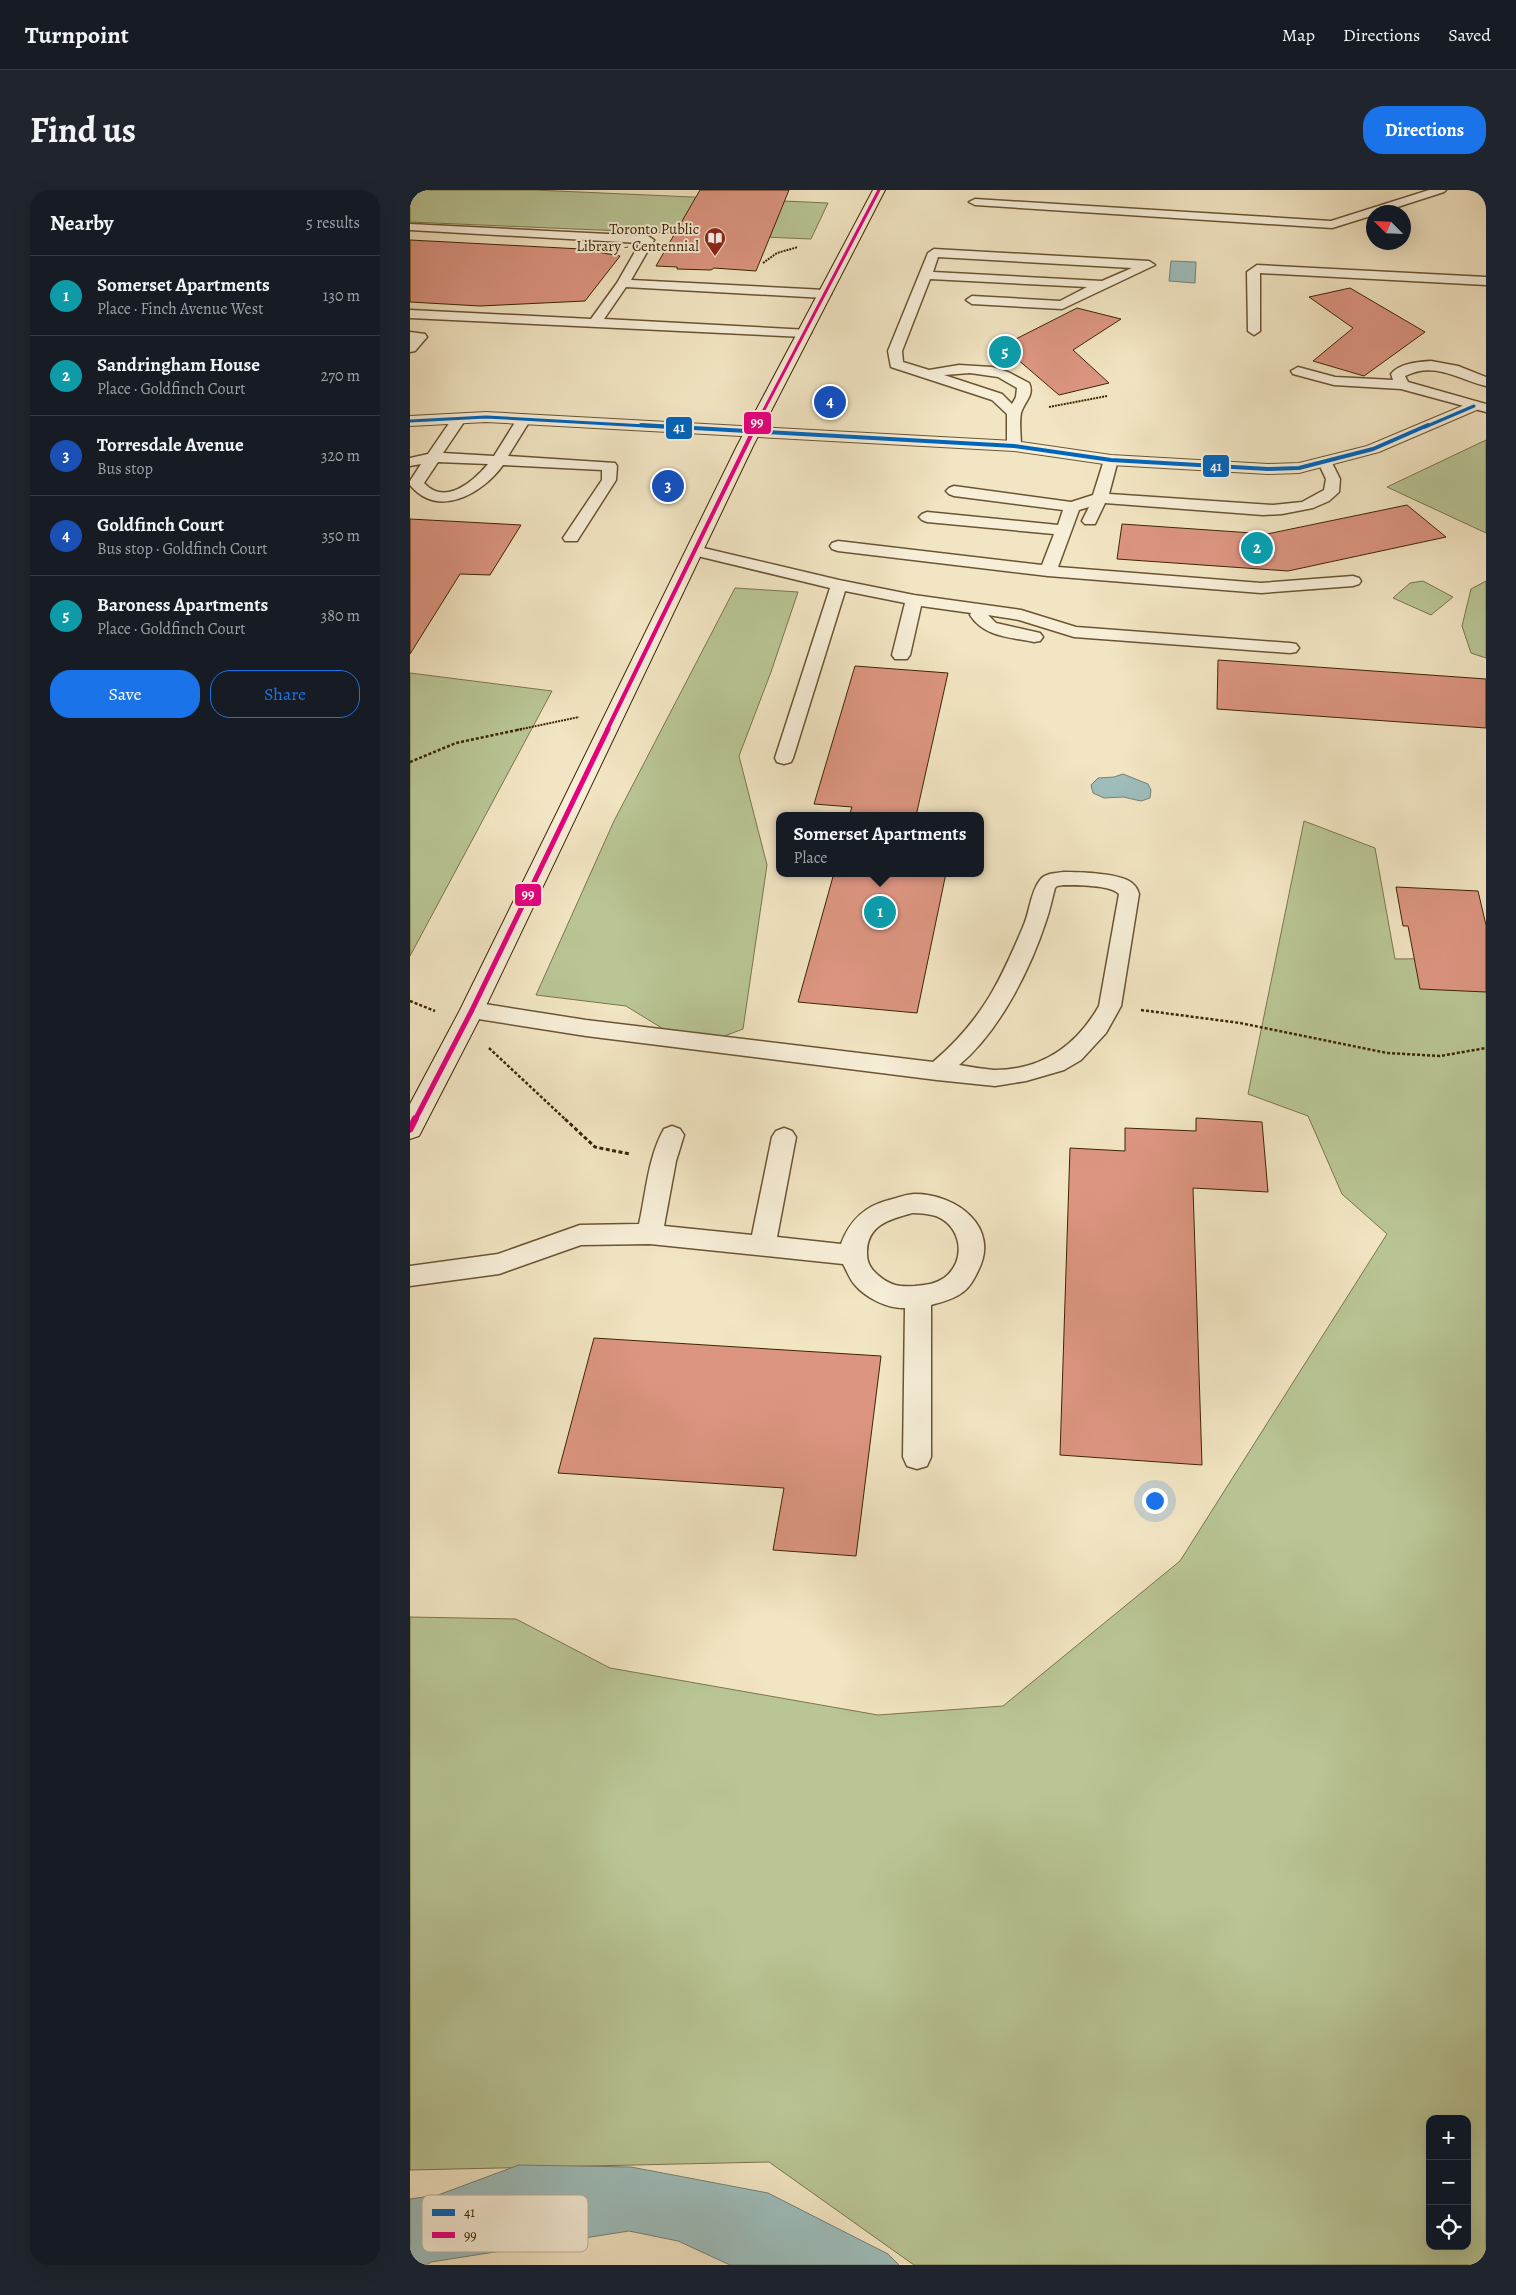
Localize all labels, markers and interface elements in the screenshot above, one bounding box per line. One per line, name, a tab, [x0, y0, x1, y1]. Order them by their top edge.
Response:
text: Turnpoint	[25, 19, 129, 51]
text: Map	[1282, 23, 1315, 47]
text: Directions	[1343, 23, 1420, 47]
text: Saved	[1448, 23, 1491, 47]
text: Find us	[30, 106, 136, 154]
button: Directions	[1363, 106, 1486, 154]
north arrow	[1366, 205, 1411, 250]
text: Nearby	[50, 209, 113, 237]
text: 5 results	[306, 212, 360, 234]
place label: Toronto Public Library - Centennial	[576, 219, 699, 256]
library icon: Toronto Public Library - Centennial	[703, 226, 727, 257]
text: Somerset Apartments	[97, 272, 270, 298]
text: 1	[63, 285, 69, 307]
text: 130 m	[323, 285, 360, 307]
text: Place · Finch Avenue West	[97, 298, 263, 320]
pin: 5	[989, 333, 1021, 371]
text: Sandringham House	[97, 352, 260, 378]
text: 2	[62, 365, 70, 387]
text: 270 m	[321, 365, 360, 387]
text: Place · Goldfinch Court	[97, 378, 246, 400]
pin: 4	[814, 383, 846, 421]
line badge: 99	[743, 411, 772, 435]
text: 99	[751, 413, 764, 432]
line badge: 41	[665, 416, 693, 440]
text: 41	[673, 418, 685, 437]
text: Torresdale Avenue	[97, 432, 244, 458]
text: 3	[63, 445, 69, 467]
text: 320 m	[321, 445, 360, 467]
line badge: 41	[1202, 454, 1230, 478]
text: 41	[1210, 457, 1222, 476]
text: Bus stop	[97, 458, 153, 480]
pin: 3	[652, 467, 684, 505]
text: Goldfinch Court	[97, 512, 224, 538]
text: 4	[62, 525, 70, 547]
text: 350 m	[321, 525, 360, 547]
pin: 2	[1241, 529, 1273, 567]
text: Bus stop · Goldfinch Court	[97, 538, 268, 560]
text: Baroness Apartments	[97, 592, 268, 618]
text: 5	[63, 605, 69, 627]
text: 380 m	[321, 605, 360, 627]
text: Place · Goldfinch Court	[97, 618, 246, 640]
button: Save	[50, 670, 200, 718]
button: Share	[210, 670, 360, 718]
popup	[776, 812, 984, 877]
text: Somerset Apartments	[794, 821, 966, 847]
text: Place	[794, 847, 827, 869]
line badge: 99	[514, 883, 542, 907]
text: 99	[522, 885, 535, 904]
pin: 1	[864, 893, 896, 931]
your location	[1142, 1488, 1168, 1514]
map controls	[1426, 2115, 1471, 2250]
button: +	[1426, 2115, 1471, 2160]
button: −	[1426, 2160, 1471, 2205]
legend	[422, 2195, 588, 2252]
text: 41	[464, 2203, 475, 2222]
button: locate	[1426, 2205, 1471, 2250]
text: 99	[464, 2226, 477, 2245]

